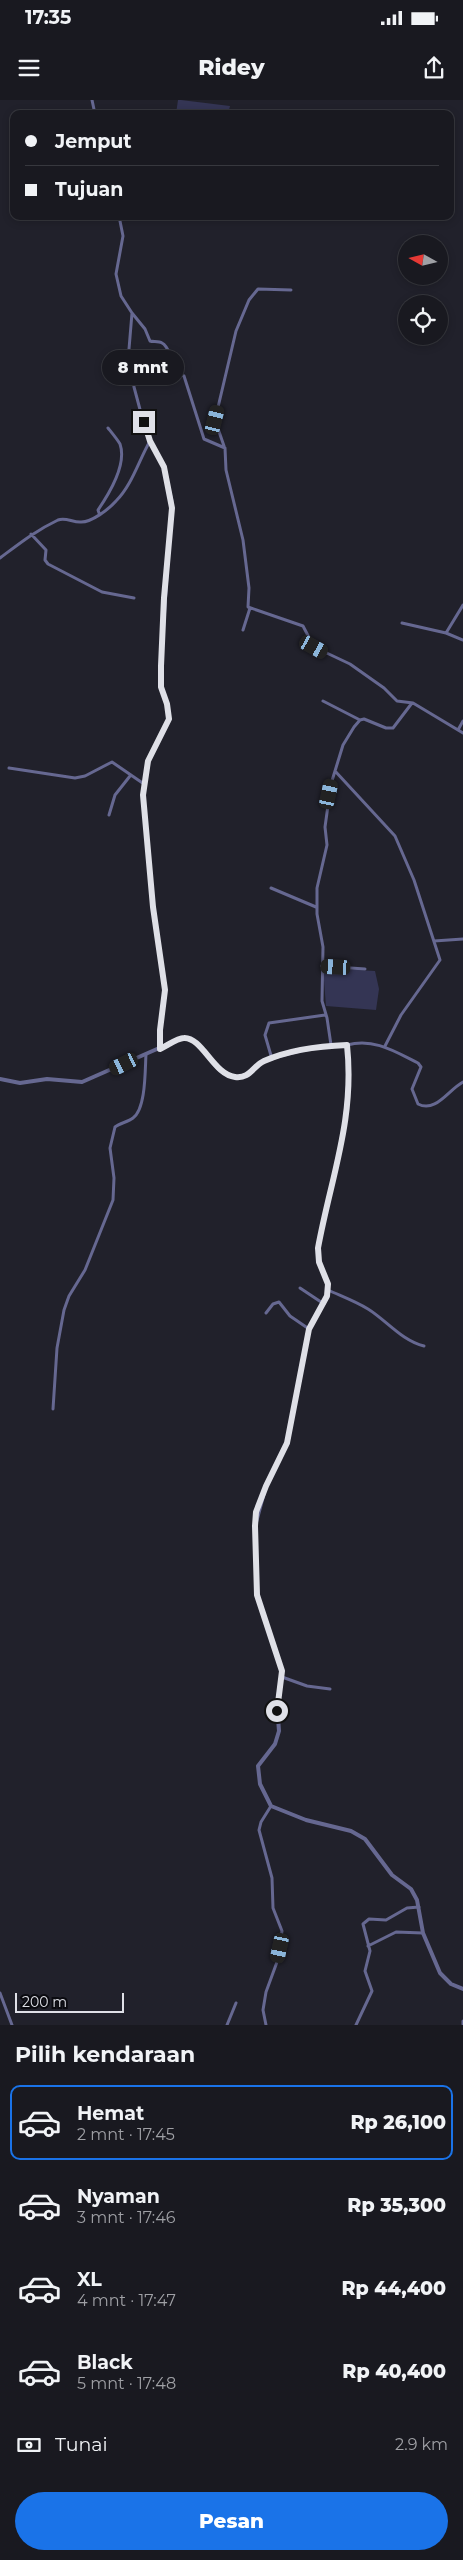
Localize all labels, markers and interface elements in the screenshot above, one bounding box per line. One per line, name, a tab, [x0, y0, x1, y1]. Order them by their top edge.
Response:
text: 17:35	[25, 6, 71, 29]
icon: menu	[15, 54, 43, 82]
text: Ridey	[198, 54, 265, 81]
icon: share	[420, 54, 448, 82]
text: Jemput	[55, 130, 132, 153]
text: Tujuan	[55, 178, 123, 201]
north arrow	[398, 235, 448, 285]
map controls	[398, 235, 448, 345]
button: locate	[398, 295, 448, 345]
callout: 8 mnt	[103, 350, 185, 384]
text: 8 mnt	[118, 358, 168, 377]
car	[204, 404, 225, 436]
route end	[133, 411, 155, 433]
car	[297, 633, 330, 661]
car	[318, 778, 339, 810]
car	[320, 959, 351, 975]
car	[107, 1051, 140, 1077]
route start	[266, 1700, 288, 1722]
car	[269, 1932, 290, 1964]
scale bar	[15, 1990, 124, 2013]
text: 200 m	[22, 1993, 67, 2011]
text: Pilih kendaraan	[15, 2041, 195, 2068]
icon: car	[17, 2100, 62, 2145]
text: Hemat	[77, 2102, 144, 2125]
text: Rp 26,100	[351, 2111, 446, 2134]
text: 2 mnt · 17:45	[77, 2125, 175, 2144]
icon: car	[17, 2183, 62, 2228]
text: Nyaman	[77, 2185, 160, 2208]
text: Rp 35,300	[347, 2194, 446, 2217]
text: 3 mnt · 17:46	[77, 2208, 176, 2227]
icon: car	[17, 2266, 62, 2311]
text: XL	[77, 2268, 102, 2291]
text: Rp 44,400	[341, 2277, 446, 2300]
text: 4 mnt · 17:47	[77, 2291, 176, 2310]
icon: car	[17, 2349, 62, 2394]
text: Black	[77, 2351, 133, 2374]
text: Rp 40,400	[342, 2360, 446, 2383]
text: 5 mnt · 17:48	[77, 2374, 176, 2393]
icon: cash	[15, 2431, 43, 2459]
text: Tunai	[55, 2433, 108, 2456]
text: 2.9 km	[395, 2435, 448, 2454]
button: Pesan	[15, 2492, 448, 2550]

